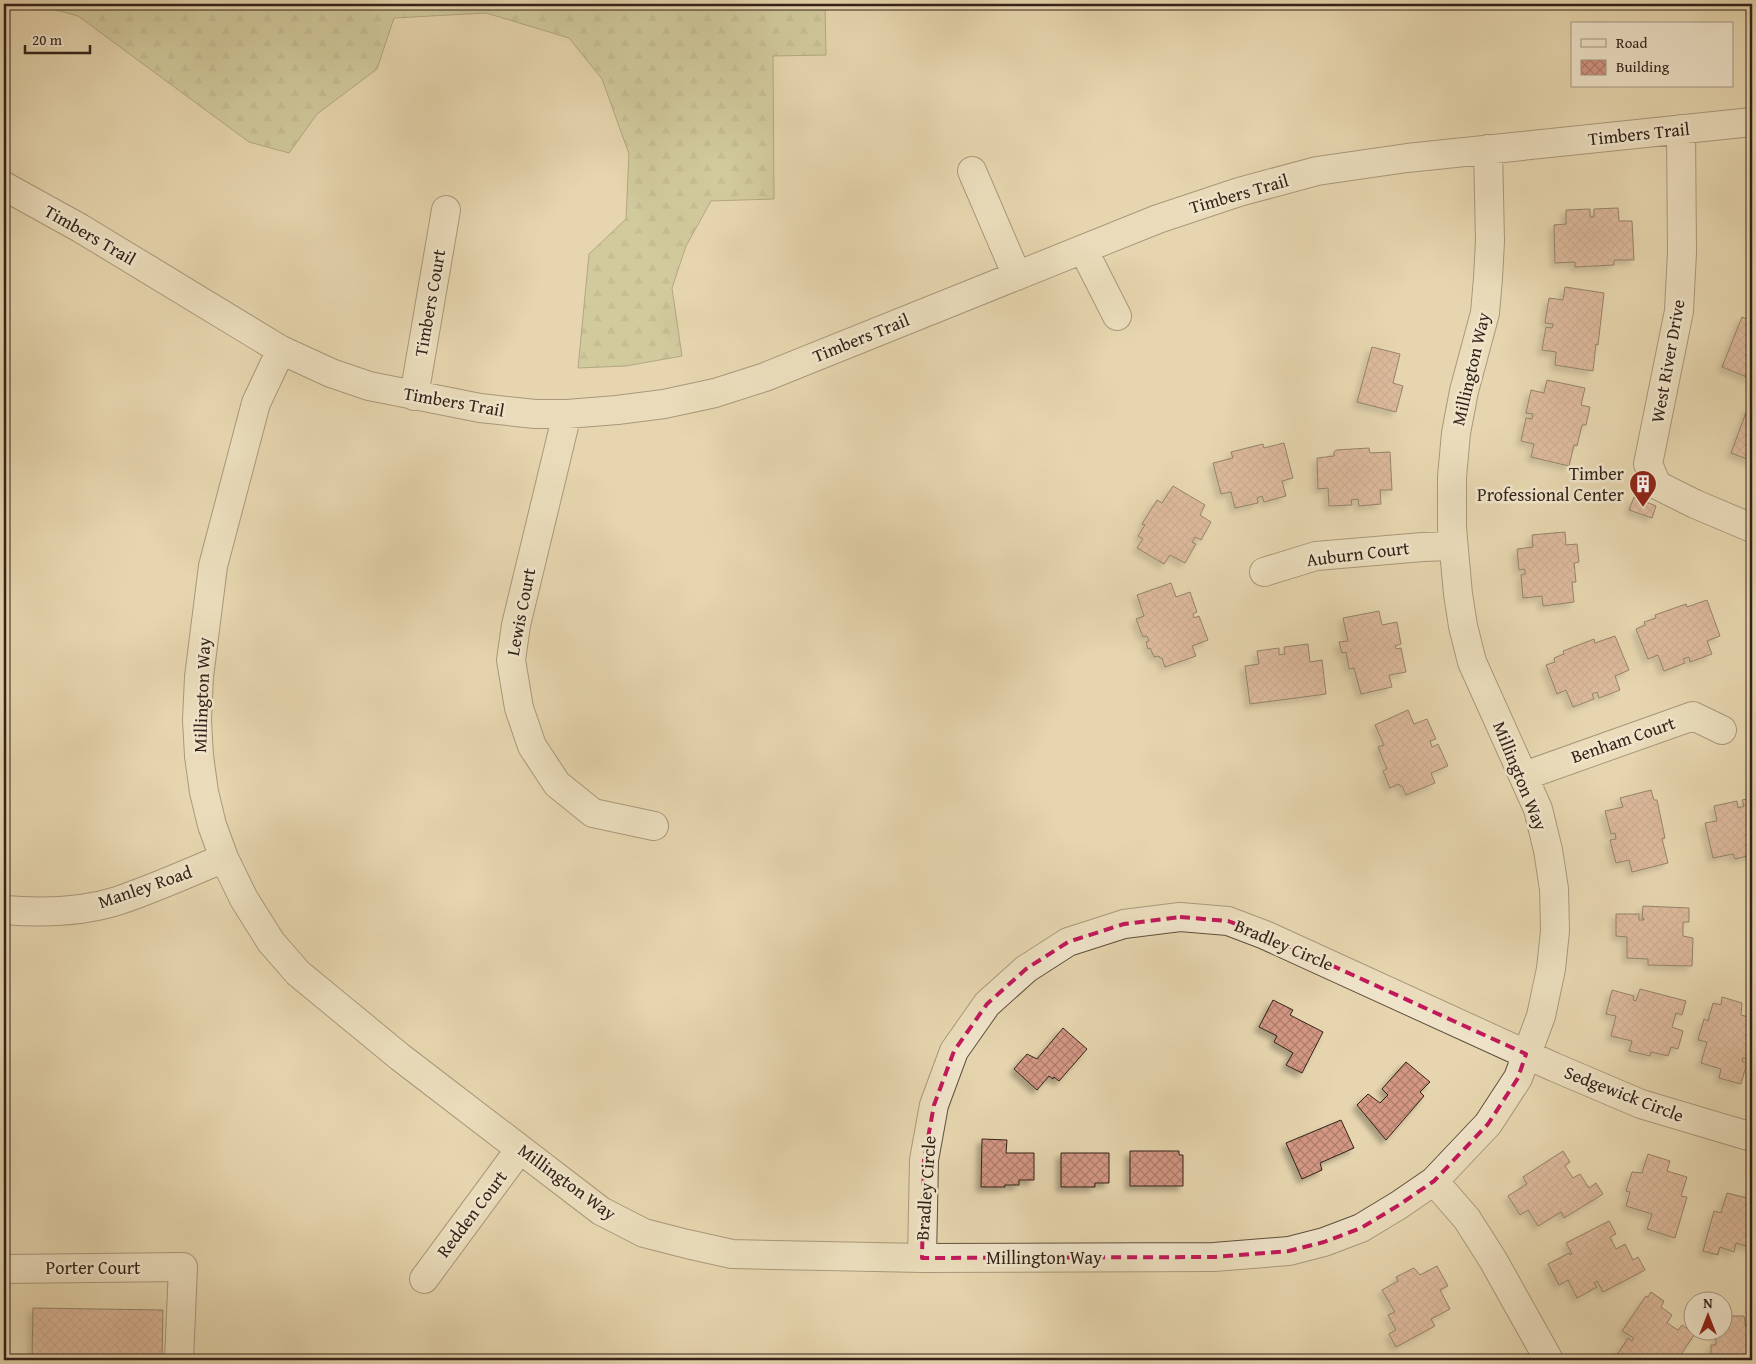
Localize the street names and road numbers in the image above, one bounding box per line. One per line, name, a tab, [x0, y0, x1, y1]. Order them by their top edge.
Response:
street label: Timbers Trail	[1587, 115, 1691, 152]
street label: Timbers Trail	[1186, 166, 1292, 221]
street label: Timbers Trail	[39, 197, 141, 272]
street label: Timbers Court	[407, 246, 452, 359]
street label: West River Drive	[1643, 297, 1692, 425]
street label: Timbers Trail	[808, 306, 913, 369]
street label: Millington Way	[1444, 309, 1497, 428]
street label: Timbers Trail	[401, 379, 507, 424]
street label: Auburn Court	[1305, 534, 1412, 573]
street label: Lewis Court	[499, 565, 542, 658]
street label: Millington Way	[186, 637, 217, 753]
street label: Benham Court	[1567, 709, 1679, 770]
street label: Millington Way	[1486, 717, 1555, 835]
street label: Manley Road	[94, 858, 196, 915]
street label: Bradley Circle	[1231, 912, 1338, 978]
street label: Sedgewick Circle	[1560, 1058, 1688, 1129]
street label: Bradley Circle	[908, 1135, 943, 1241]
street label: Millington Way	[513, 1137, 622, 1227]
street label: Redden Court	[430, 1164, 514, 1263]
street label: Millington Way	[986, 1244, 1102, 1271]
street label: Porter Court	[46, 1254, 141, 1281]

